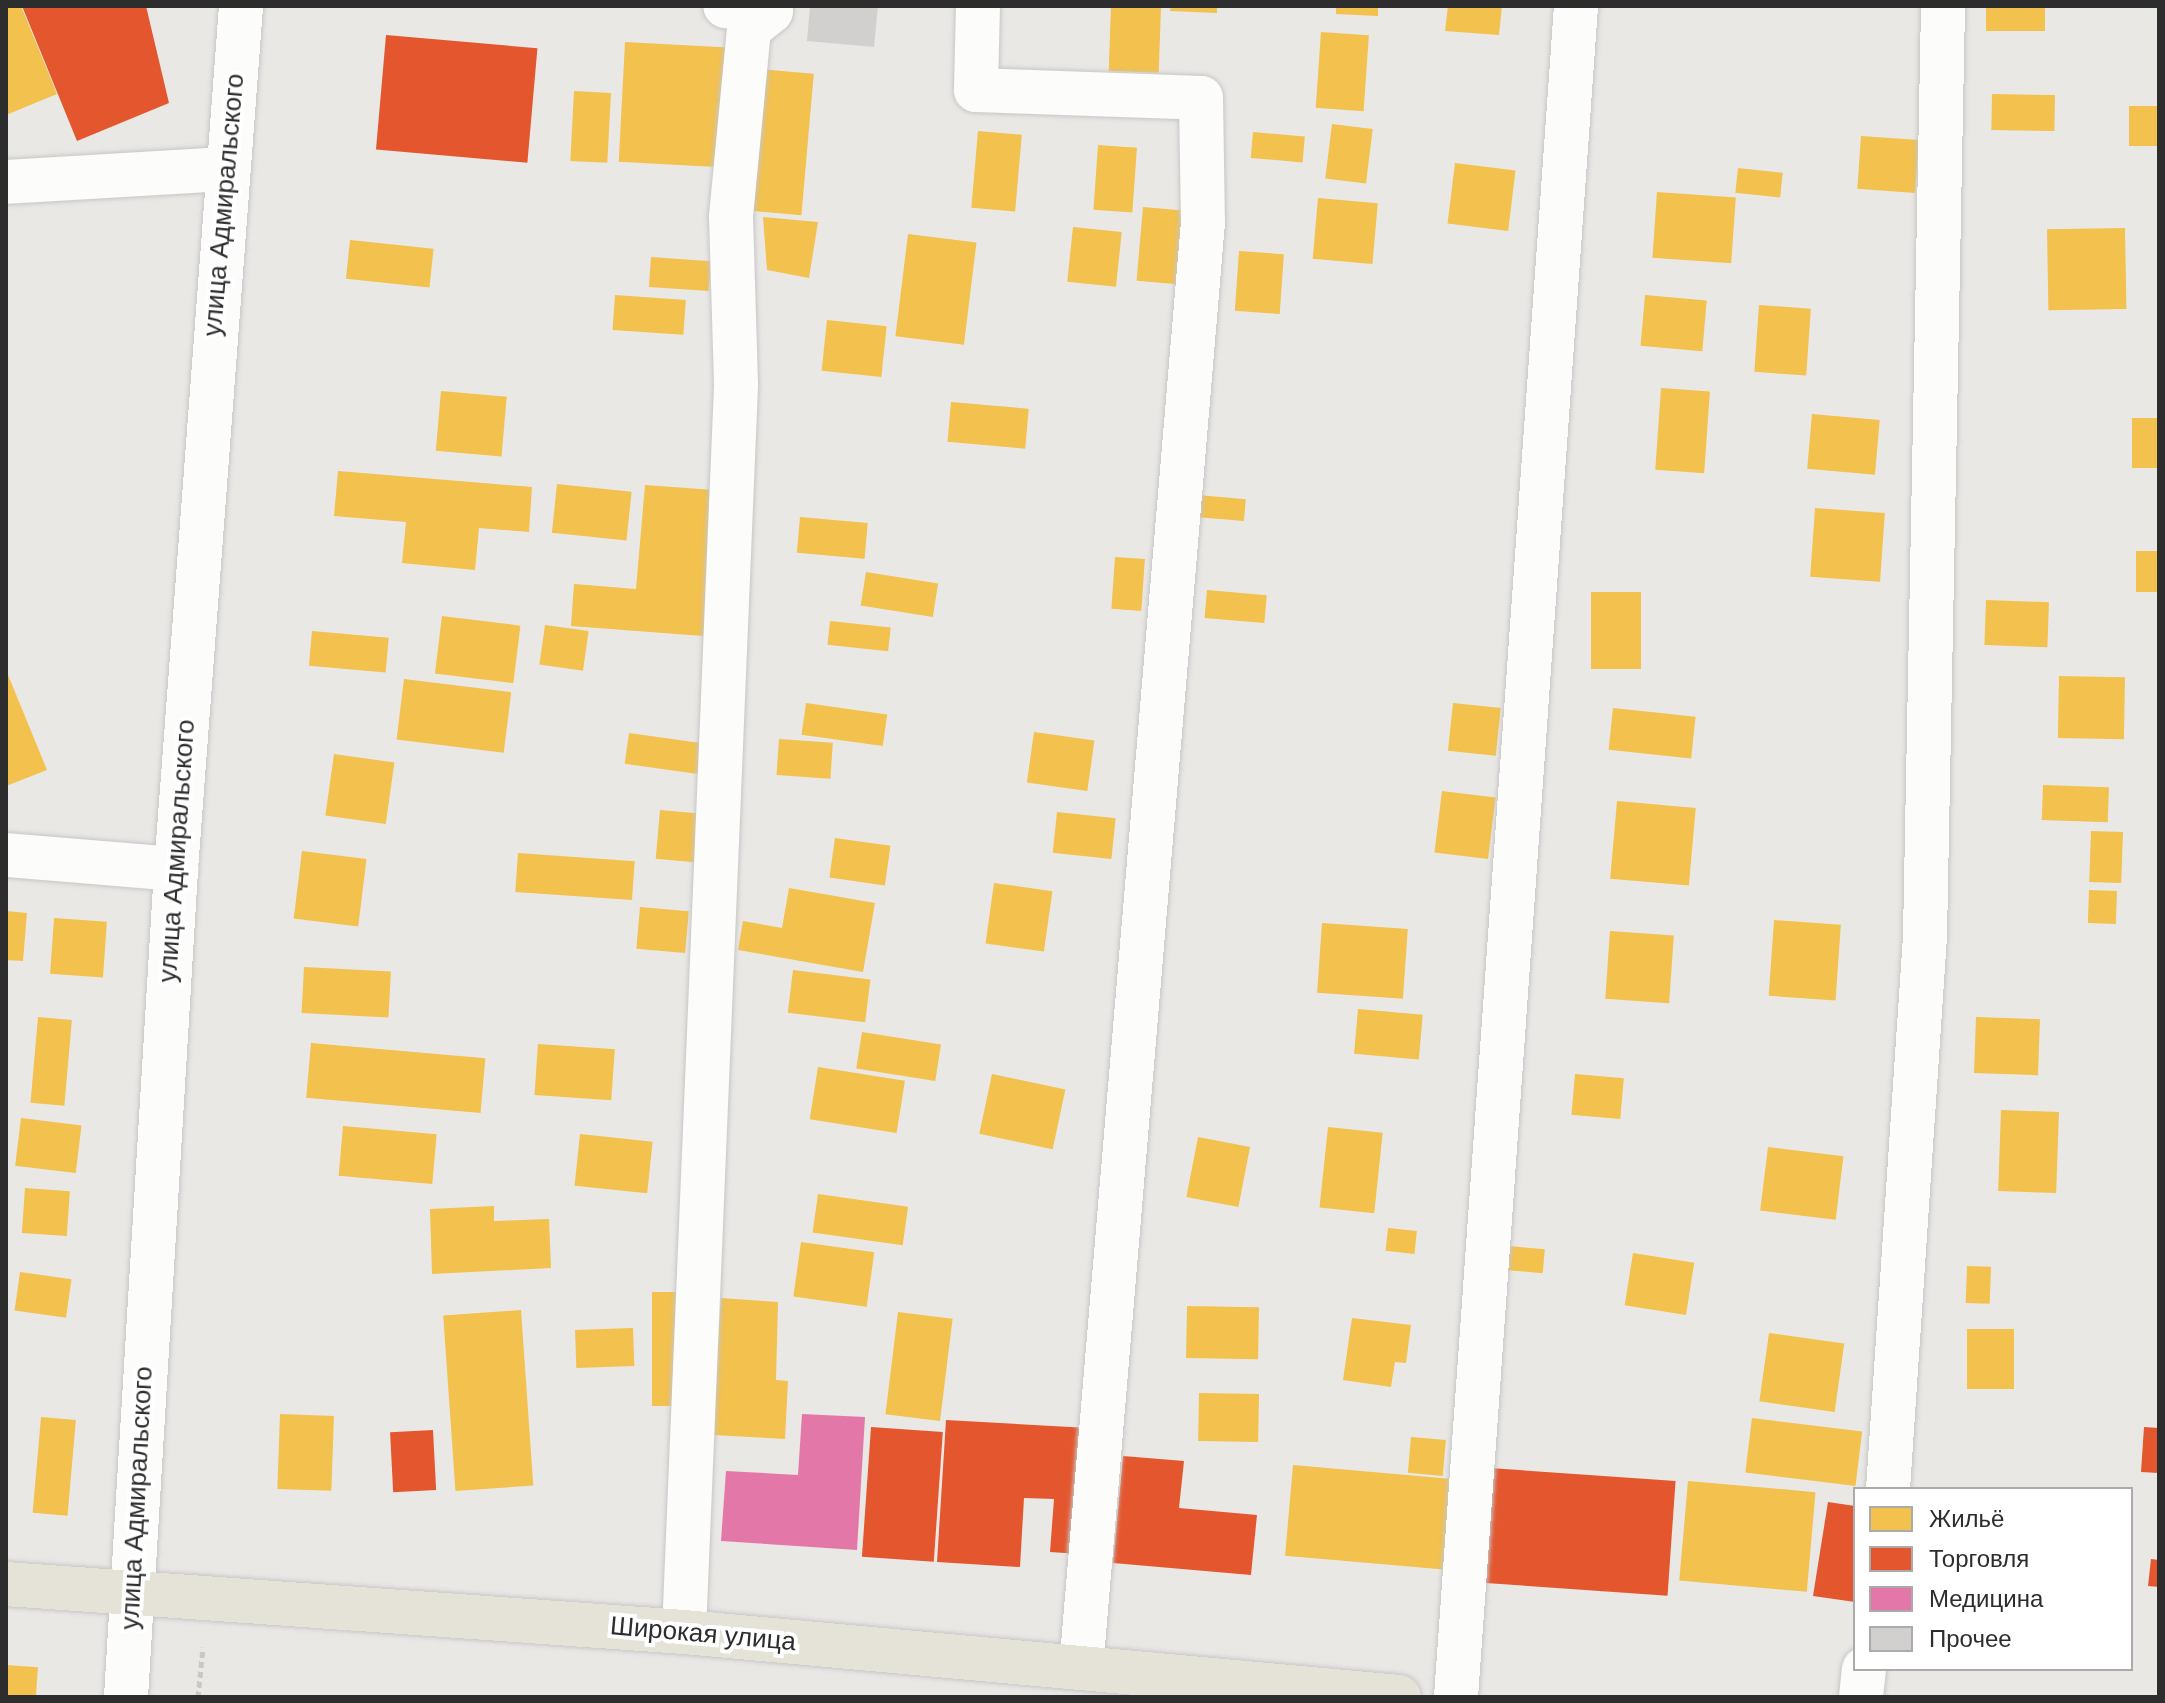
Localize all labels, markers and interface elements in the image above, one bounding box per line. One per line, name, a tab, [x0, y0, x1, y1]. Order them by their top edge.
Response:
street label: улица Адмиральского	[197, 72, 251, 338]
street label: улица Адмиральского	[152, 718, 202, 984]
street label: улица Адмиральского	[115, 1365, 159, 1631]
legend	[1853, 1487, 2133, 1671]
text: Жильё	[1929, 1505, 2004, 1532]
text: Торговля	[1929, 1545, 2029, 1572]
text: Медицина	[1929, 1585, 2043, 1612]
street label: Широкая улица	[609, 1610, 797, 1658]
text: Прочее	[1929, 1625, 2012, 1652]

